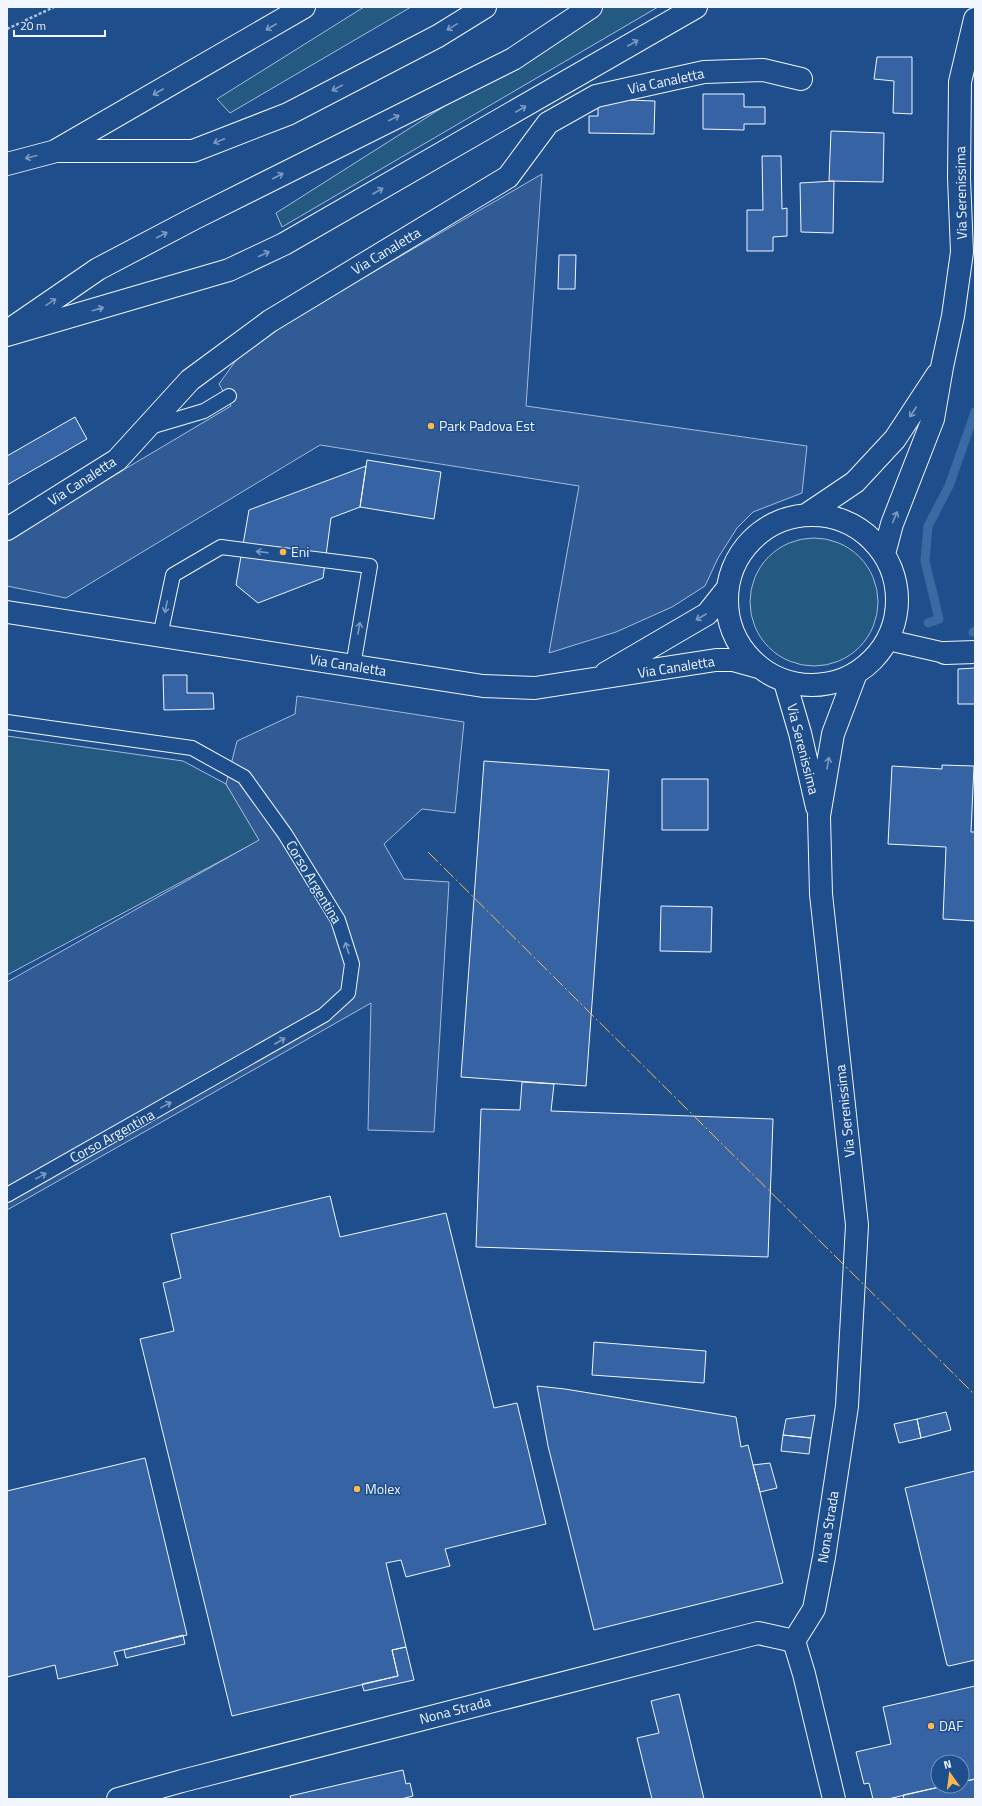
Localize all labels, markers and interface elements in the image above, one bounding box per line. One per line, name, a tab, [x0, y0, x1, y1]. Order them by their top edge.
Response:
scale bar	[14, 12, 105, 38]
text: 20 m	[20, 16, 46, 35]
one-way arrow	[265, 23, 277, 31]
one-way arrow	[446, 24, 458, 32]
one-way arrow	[627, 39, 639, 47]
street label: Via Canaletta	[626, 62, 706, 99]
one-way arrow	[331, 85, 343, 93]
one-way arrow	[152, 88, 164, 96]
one-way arrow	[515, 104, 527, 112]
one-way arrow	[388, 114, 400, 121]
one-way arrow	[213, 138, 225, 146]
street label: Via Serenissima	[949, 146, 972, 240]
one-way arrow	[25, 154, 38, 161]
one-way arrow	[272, 172, 284, 180]
one-way arrow	[372, 186, 384, 194]
street label: Via Canaletta	[347, 222, 424, 280]
one-way arrow	[156, 231, 168, 239]
one-way arrow	[258, 250, 270, 257]
one-way arrow	[45, 298, 56, 306]
one-way arrow	[92, 305, 105, 312]
one-way arrow	[909, 406, 917, 417]
place label: Park Padova Est	[439, 415, 535, 436]
marker: Park Padova Est	[426, 421, 436, 431]
street label: Via Canaletta	[43, 451, 120, 511]
one-way arrow	[892, 511, 899, 523]
place label: Eni	[291, 541, 309, 562]
marker: Eni	[278, 547, 288, 557]
one-way arrow	[256, 548, 269, 556]
one-way arrow	[162, 600, 170, 613]
one-way arrow	[695, 614, 707, 622]
one-way arrow	[356, 622, 364, 635]
street label: Via Canaletta	[308, 648, 388, 681]
street label: Via Canaletta	[636, 650, 716, 683]
street label: Via Serenissima	[782, 701, 825, 797]
one-way arrow	[824, 757, 832, 770]
street label: Corso Argentina	[281, 836, 348, 927]
one-way arrow	[343, 941, 350, 954]
one-way arrow	[273, 1037, 285, 1045]
street label: Via Serenissima	[829, 1064, 860, 1158]
one-way arrow	[160, 1101, 172, 1109]
street label: Corso Argentina	[66, 1104, 158, 1168]
one-way arrow	[35, 1171, 47, 1179]
place label: Molex	[365, 1478, 401, 1499]
marker: Molex	[352, 1484, 362, 1494]
street label: Nona Strada	[811, 1489, 844, 1565]
street label: Nona Strada	[417, 1690, 493, 1729]
place label: DAF	[939, 1715, 964, 1736]
marker: DAF	[926, 1721, 936, 1731]
north arrow	[930, 1754, 970, 1794]
text: N	[942, 1756, 953, 1773]

